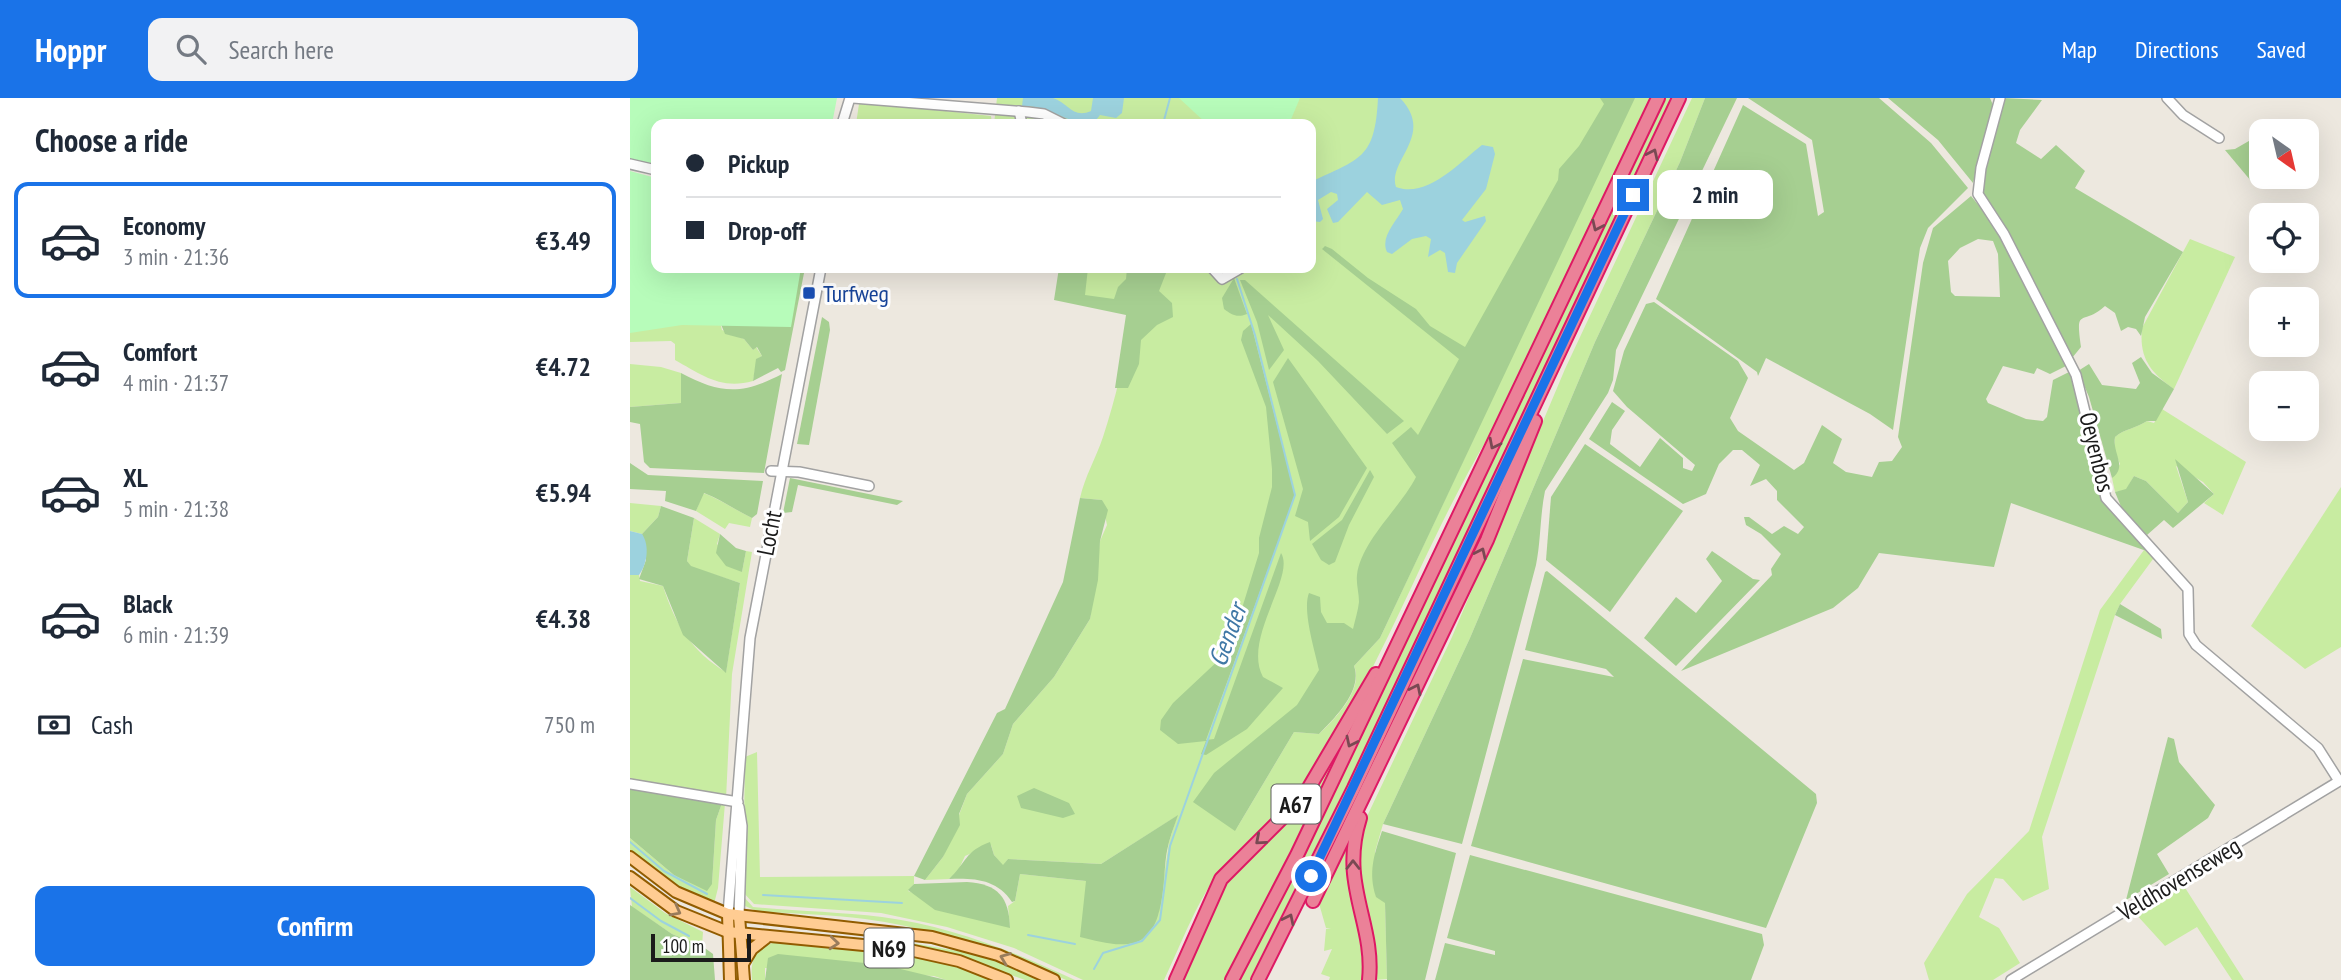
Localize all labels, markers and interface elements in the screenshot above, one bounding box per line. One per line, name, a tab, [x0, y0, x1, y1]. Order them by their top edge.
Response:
search box	[148, 18, 638, 81]
text: Hoppr	[35, 28, 106, 71]
icon: search	[172, 30, 210, 68]
text: Search here	[228, 33, 334, 66]
text: Map	[2062, 34, 2097, 65]
text: Directions	[2135, 34, 2219, 65]
text: Saved	[2257, 34, 2306, 65]
text: Choose a ride	[35, 119, 188, 161]
north arrow	[2249, 119, 2319, 189]
map controls	[2249, 119, 2319, 441]
text: Pickup	[728, 147, 789, 180]
one-way arrow	[1645, 149, 1659, 161]
callout: 2 min	[1658, 170, 1773, 220]
route end	[1617, 179, 1649, 211]
text: 2 min	[1692, 180, 1738, 209]
button: locate	[2249, 203, 2319, 273]
icon: car	[39, 209, 102, 272]
text: Economy	[123, 209, 205, 242]
text: Drop-off	[728, 214, 806, 247]
one-way arrow	[1591, 219, 1605, 231]
text: €3.49	[536, 224, 591, 257]
text: 3 min · 21:36	[123, 242, 229, 271]
place label: Turfweg	[823, 278, 889, 309]
marker: Turfweg	[801, 285, 817, 301]
button: +	[2249, 287, 2319, 357]
icon: car	[39, 335, 102, 398]
text: Comfort	[123, 335, 197, 368]
text: €4.72	[536, 350, 591, 383]
text: 4 min · 21:37	[123, 368, 229, 397]
button: −	[2249, 371, 2319, 441]
street label: Oeyenbos	[2072, 409, 2122, 495]
one-way arrow	[1488, 437, 1502, 449]
icon: car	[39, 461, 102, 524]
text: XL	[123, 461, 148, 494]
text: €5.94	[536, 476, 591, 509]
text: 5 min · 21:38	[123, 494, 229, 523]
street label: Locht	[749, 508, 789, 558]
one-way arrow	[1473, 548, 1487, 560]
icon: car	[39, 587, 102, 650]
text: Black	[123, 587, 173, 620]
water label: Gender	[1201, 596, 1255, 671]
text: €4.38	[536, 602, 591, 635]
text: 6 min · 21:39	[123, 620, 229, 649]
one-way arrow	[1407, 684, 1421, 696]
icon: cash	[35, 706, 73, 744]
text: Cash	[91, 708, 133, 741]
text: 750 m	[544, 710, 595, 739]
one-way arrow	[1345, 735, 1359, 747]
road number: A67	[1272, 784, 1320, 824]
street label: Veldhovenseweg	[2111, 830, 2246, 928]
one-way arrow	[1256, 832, 1269, 844]
one-way arrow	[1345, 859, 1361, 869]
route start	[1295, 860, 1327, 892]
button: Confirm	[35, 886, 595, 966]
one-way arrow	[668, 902, 681, 916]
one-way arrow	[1281, 914, 1295, 926]
road number: N69	[864, 928, 914, 968]
scale bar	[651, 931, 751, 963]
text: 100 m	[662, 934, 704, 958]
one-way arrow	[829, 935, 840, 950]
one-way arrow	[1000, 953, 1012, 967]

